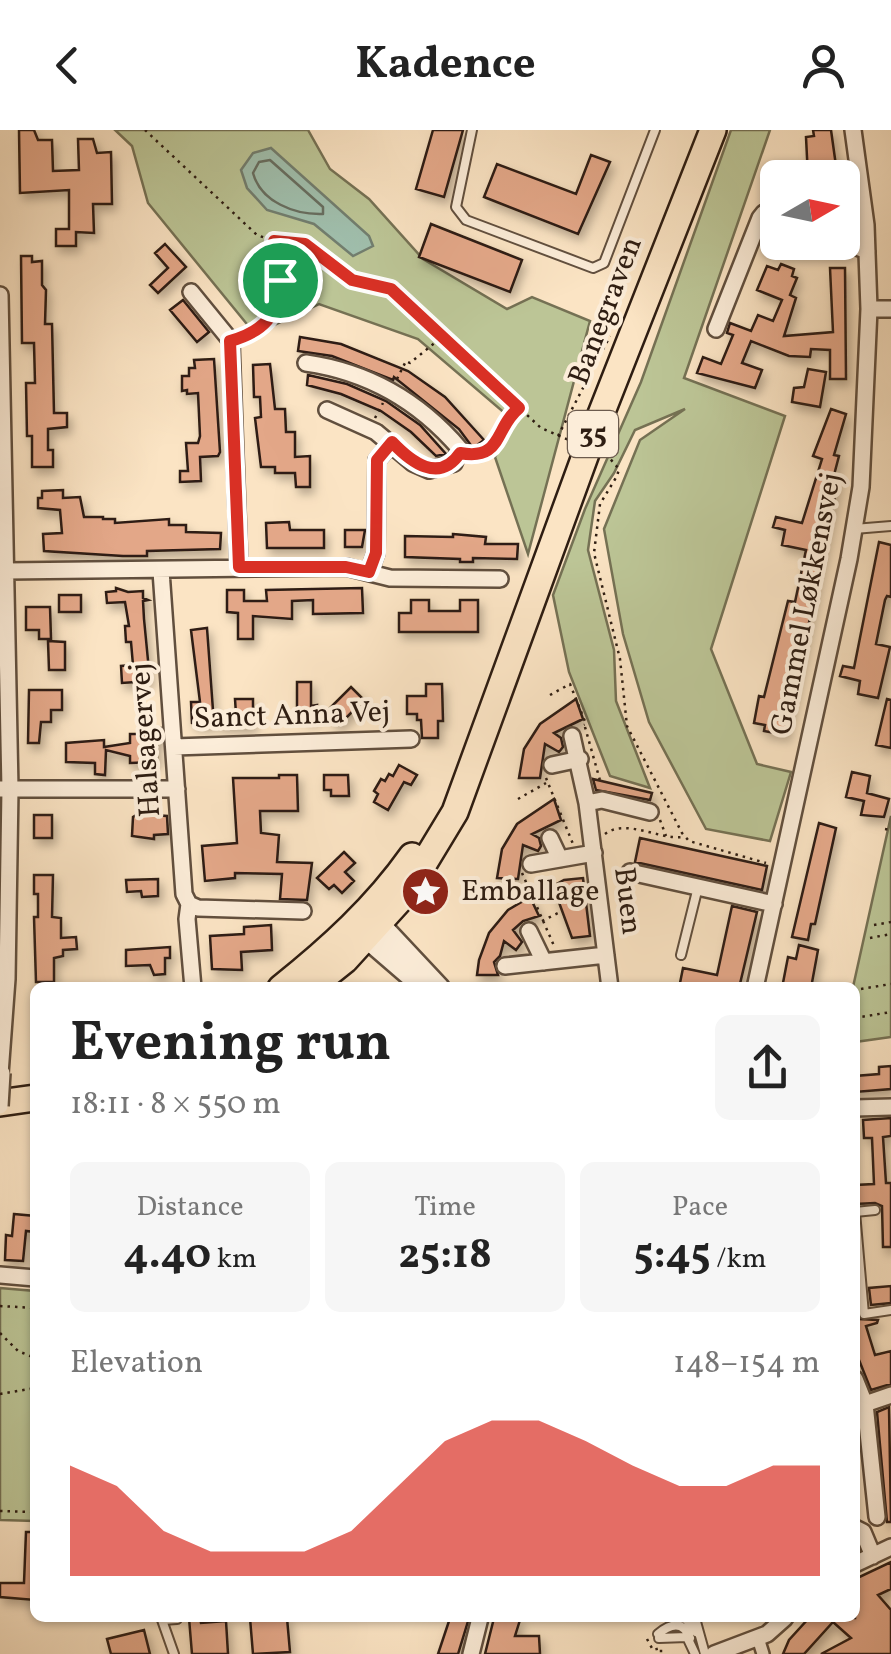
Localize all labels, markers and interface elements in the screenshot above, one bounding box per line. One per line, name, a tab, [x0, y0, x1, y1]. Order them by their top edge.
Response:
text: Kadence	[355, 34, 536, 97]
icon: back	[40, 38, 95, 93]
icon: person	[796, 38, 851, 93]
north arrow	[760, 160, 860, 260]
map controls	[760, 160, 860, 260]
street label: Banegraven	[559, 231, 653, 391]
pin	[238, 238, 323, 323]
icon: arrive	[253, 253, 308, 308]
road number: 35	[568, 411, 618, 457]
street label: Gammel Løkkensvej	[761, 469, 853, 739]
street label: Halsagervej	[120, 661, 172, 819]
street label: Sanct Anna Vej	[193, 692, 391, 740]
street label: Buen	[602, 865, 652, 937]
place icon: Emballage	[400, 866, 452, 918]
place label: Emballage	[461, 871, 599, 913]
text: Evening run	[70, 1007, 391, 1083]
button: share	[715, 1015, 820, 1120]
text: 18:11 · 8 × 550 m	[70, 1083, 281, 1127]
text: Distance	[136, 1188, 244, 1227]
text: Time	[414, 1188, 476, 1227]
text: Pace	[672, 1188, 728, 1227]
text: 4.40	[123, 1227, 211, 1286]
text: 25:18	[398, 1227, 492, 1286]
text: 5:45	[633, 1227, 711, 1286]
text: km	[211, 1240, 257, 1279]
text: /km	[711, 1240, 767, 1279]
text: Elevation	[70, 1342, 203, 1386]
text: 148–154 m	[673, 1342, 820, 1386]

